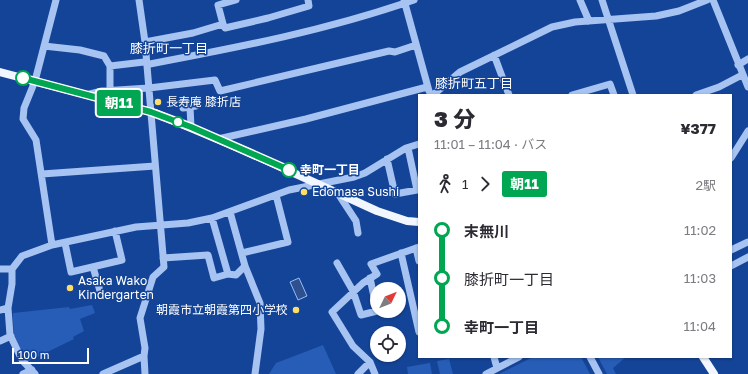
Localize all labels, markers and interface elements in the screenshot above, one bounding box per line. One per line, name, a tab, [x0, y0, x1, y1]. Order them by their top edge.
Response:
district label: 膝折町一丁目	[130, 40, 208, 56]
unlabelled marker	[15, 70, 31, 86]
district label: 膝折町五丁目	[435, 75, 513, 91]
line badge: 朝11	[96, 90, 142, 116]
text: 朝11	[105, 94, 133, 111]
place label: 長寿庵 膝折店	[166, 94, 241, 109]
marker: 長寿庵 膝折店	[153, 97, 163, 107]
text: 3 分	[434, 105, 475, 132]
unlabelled marker	[172, 116, 184, 128]
text: ¥377	[681, 119, 716, 137]
text: 11:01 – 11:04 · バス	[434, 136, 547, 152]
marker: 幸町一丁目	[281, 162, 297, 178]
place label: 幸町一丁目	[300, 162, 360, 177]
icon: walk	[434, 173, 456, 195]
icon: forward	[474, 173, 496, 195]
text: 朝11	[510, 175, 539, 192]
text: 1	[462, 176, 468, 192]
text: 2駅	[695, 177, 716, 193]
place label: Edomasa Sushi	[312, 184, 399, 199]
marker: Edomasa Sushi	[299, 187, 309, 197]
text: 末無川	[464, 222, 509, 240]
text: 11:02	[684, 222, 716, 238]
text: 膝折町一丁目	[464, 270, 554, 288]
text: 11:03	[684, 270, 716, 286]
place label: Asaka Wako Kindergarten	[78, 273, 154, 302]
north arrow	[370, 282, 406, 318]
map controls	[370, 282, 406, 362]
marker: Asaka Wako Kindergarten	[65, 283, 75, 293]
place label: 朝霞市立朝霞第四小学校	[156, 302, 288, 317]
marker: 朝霞市立朝霞第四小学校	[291, 305, 301, 315]
text: 幸町一丁目	[464, 318, 539, 336]
text: 11:04	[683, 318, 716, 334]
button: locate	[370, 326, 406, 362]
scale bar	[12, 346, 89, 365]
text: 100 m	[18, 348, 49, 361]

